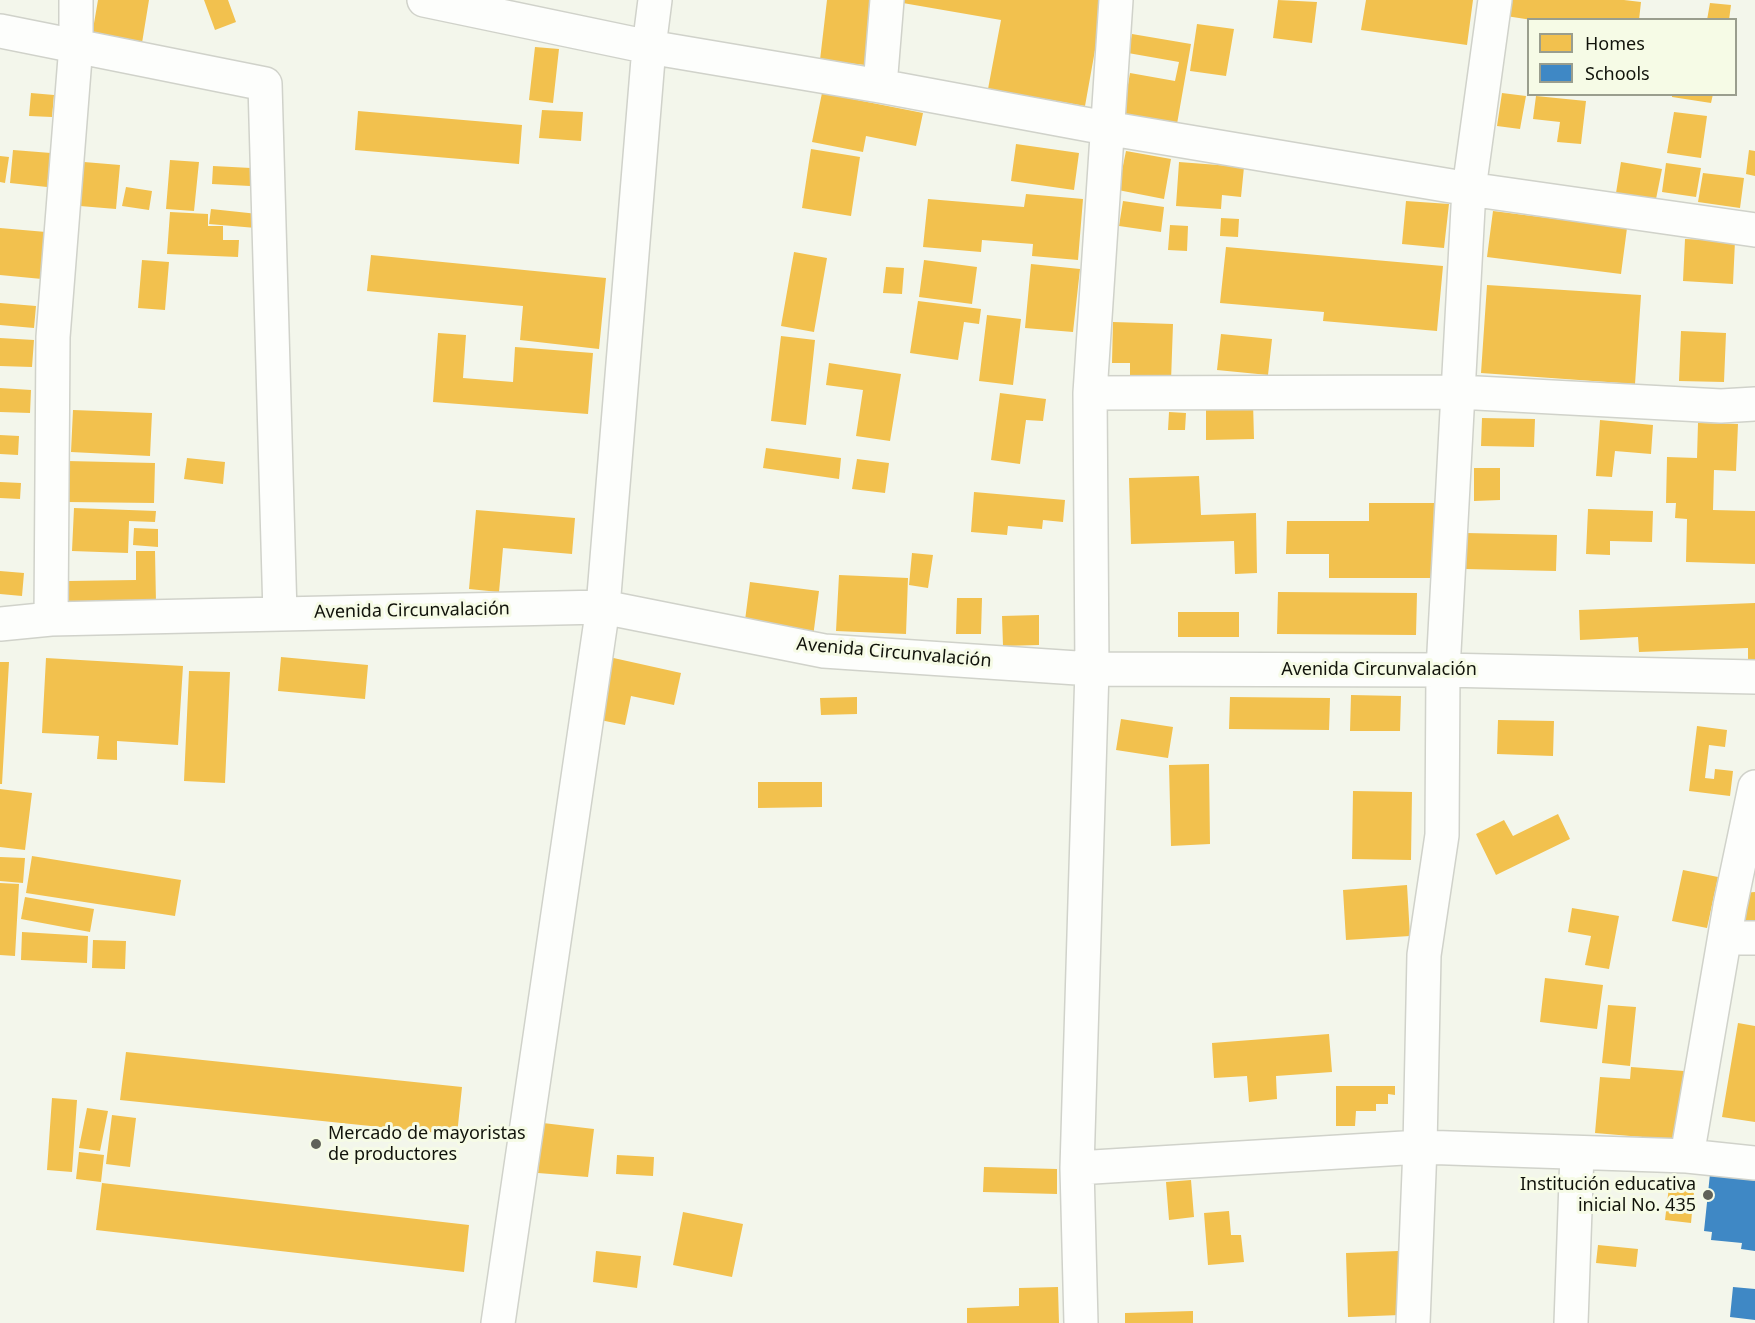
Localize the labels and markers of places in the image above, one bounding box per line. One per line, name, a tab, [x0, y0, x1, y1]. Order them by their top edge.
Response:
place label: Mercado de mayoristas de productores	[328, 1123, 526, 1166]
marker: Mercado de mayoristas de productores	[309, 1137, 323, 1151]
place label: Institución educativa inicial No. 435	[1520, 1174, 1696, 1216]
marker: Institución educativa inicial No. 435	[1701, 1188, 1715, 1202]

